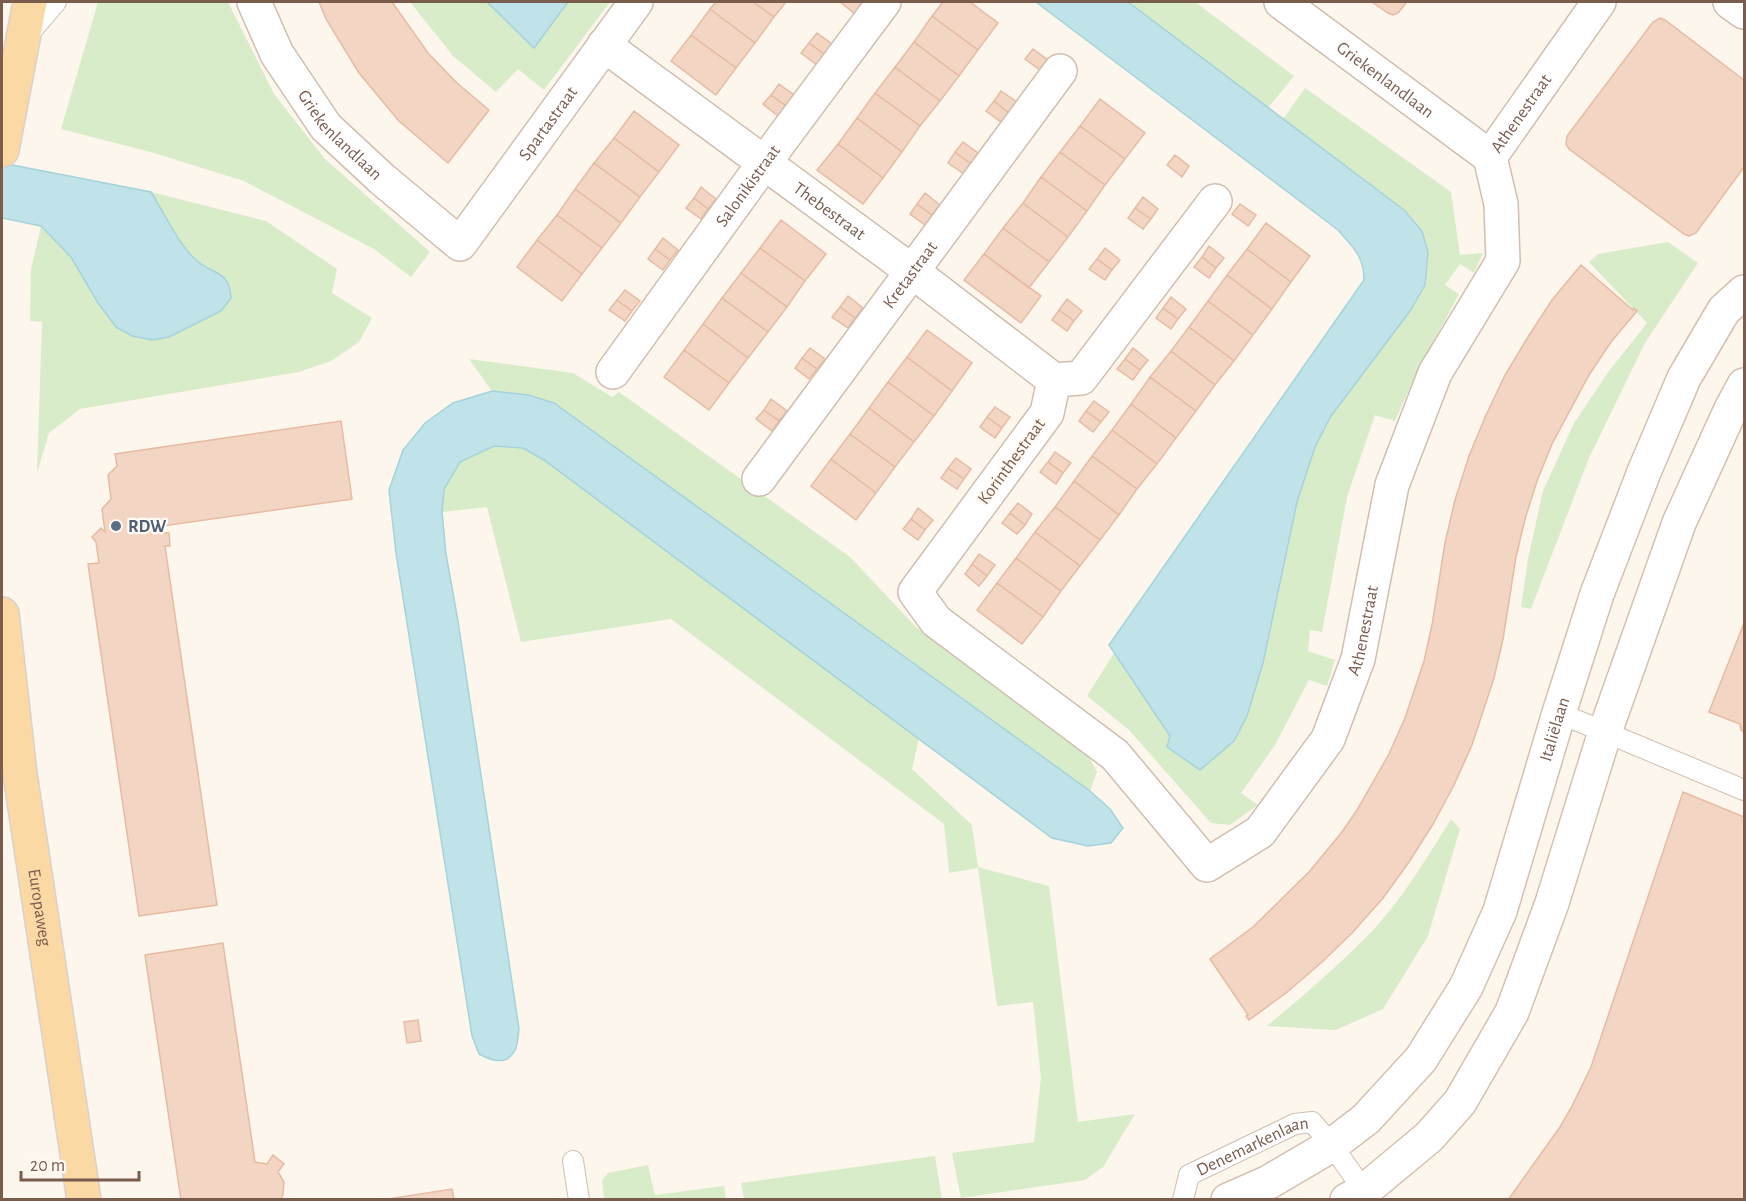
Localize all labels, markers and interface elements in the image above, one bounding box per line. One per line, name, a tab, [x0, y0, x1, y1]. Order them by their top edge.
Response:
street label: Griekenlandlaan	[1333, 38, 1437, 122]
street label: Athenestraat	[1488, 71, 1555, 157]
street label: Spartastraat	[516, 84, 581, 164]
street label: Griekenlandlaan	[294, 87, 385, 184]
street label: Salonikistraat	[713, 142, 784, 230]
street label: Thebestraat	[790, 179, 869, 244]
street label: Kretastraat	[880, 238, 941, 312]
street label: Korinthestraat	[975, 415, 1049, 508]
place label: RDW	[128, 518, 167, 536]
marker: RDW	[109, 519, 123, 533]
street label: Athenestraat	[1345, 584, 1382, 678]
street label: Italiëlaan	[1537, 695, 1573, 764]
street label: Europaweg	[24, 868, 54, 948]
street label: Denemarkenlaan	[1194, 1114, 1310, 1180]
scale bar	[21, 1144, 140, 1182]
text: 20 m	[30, 1157, 65, 1175]

